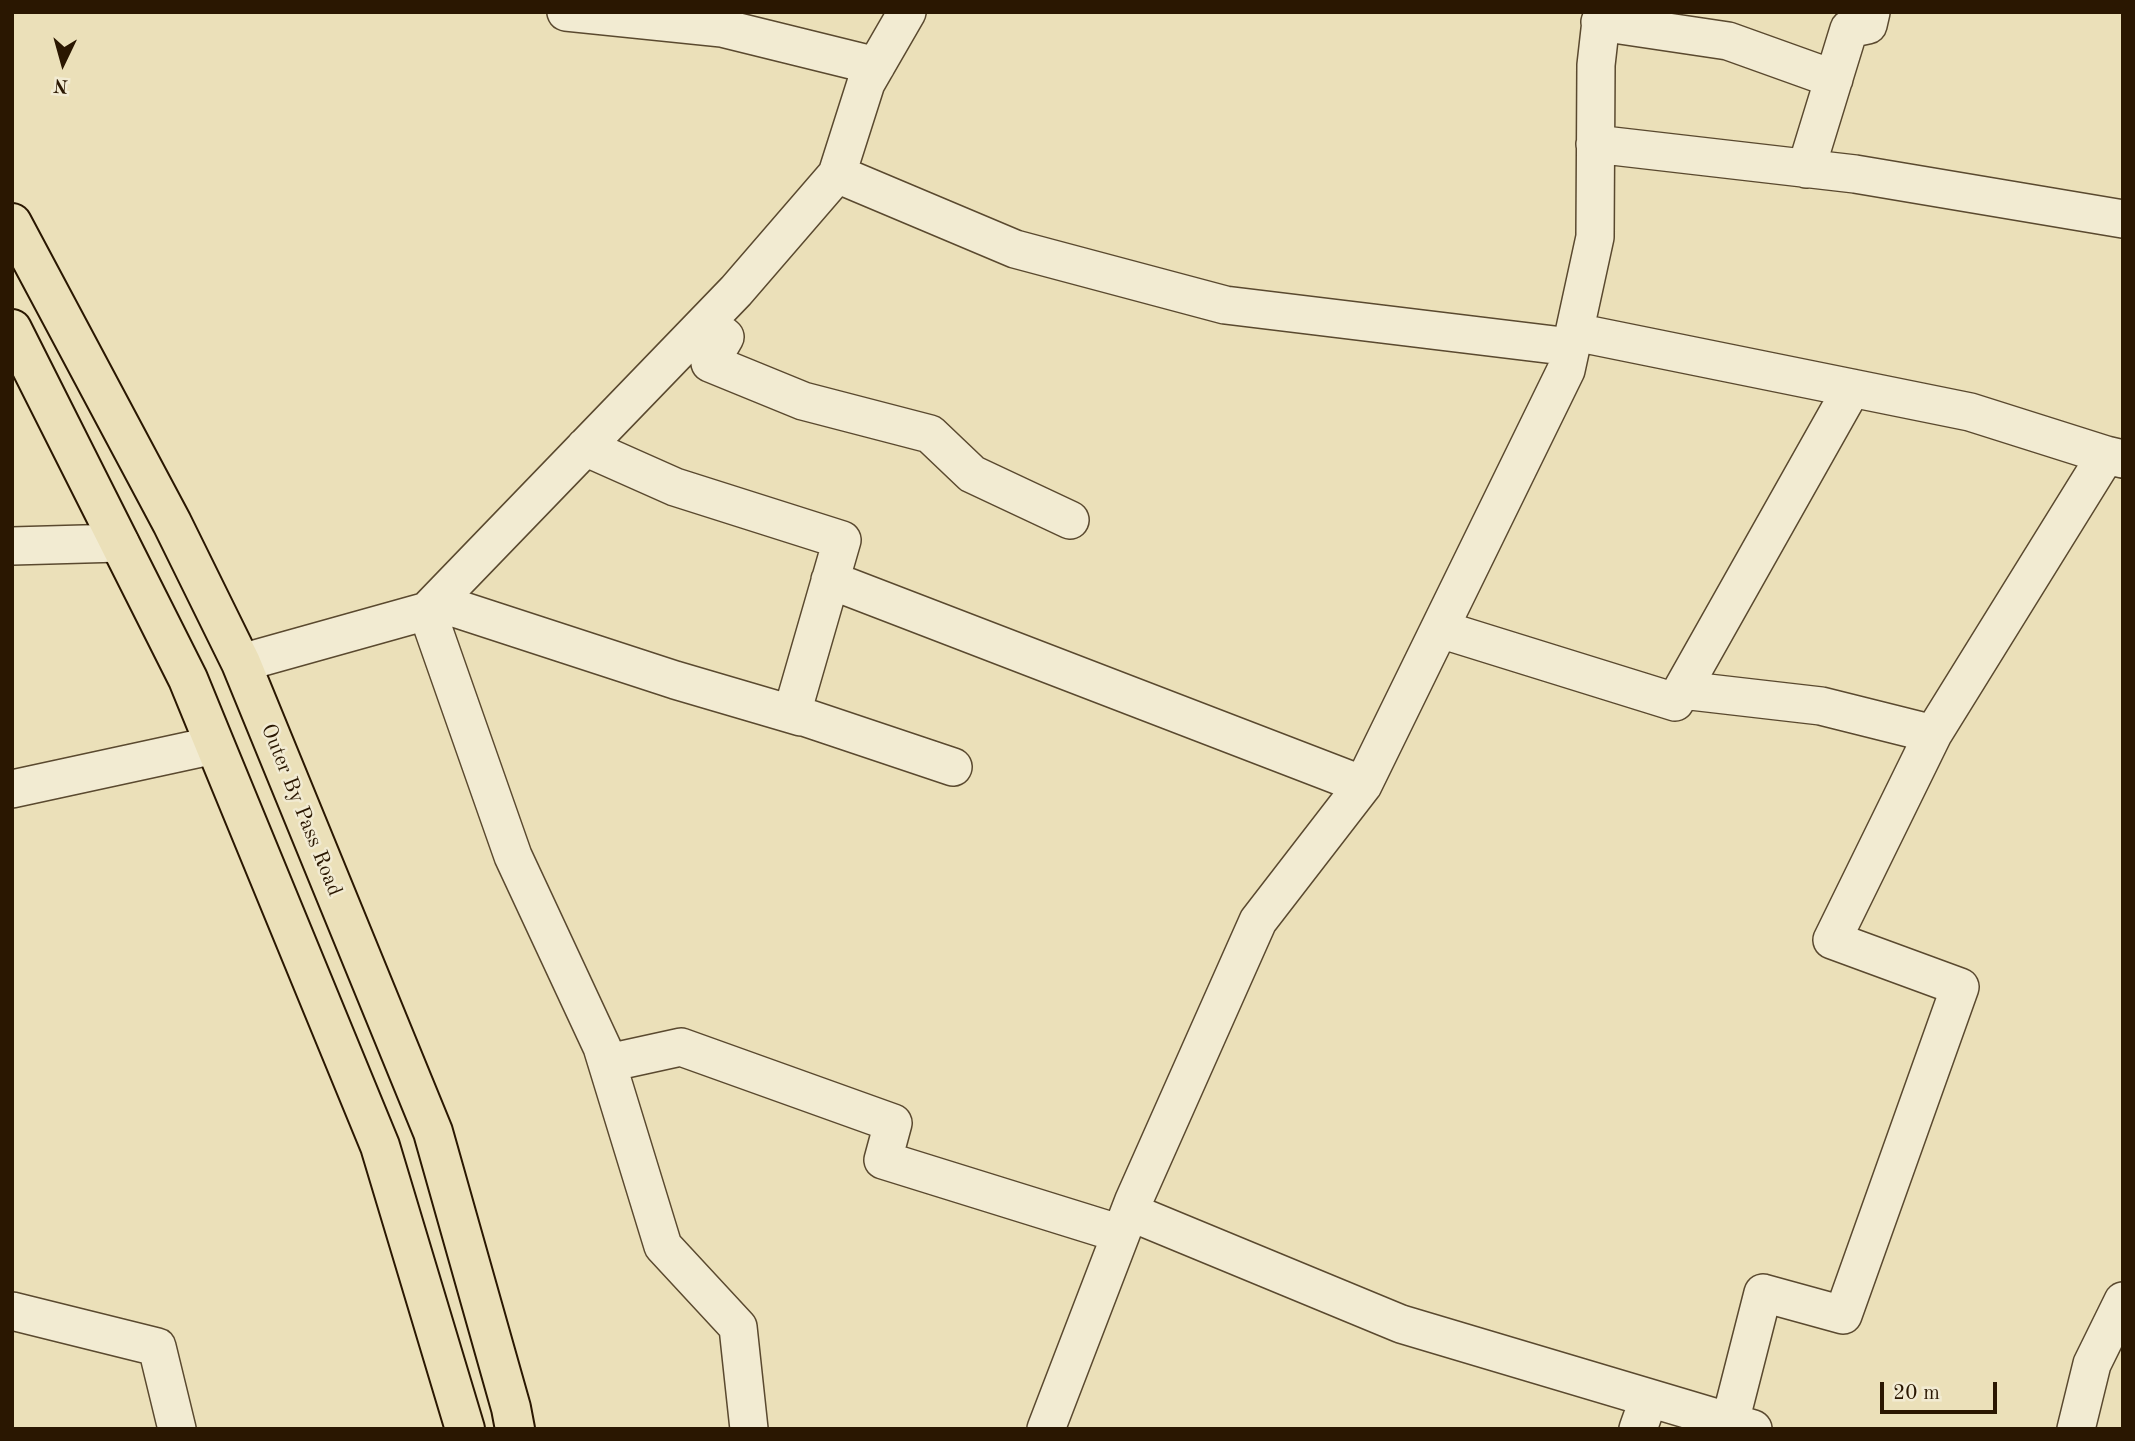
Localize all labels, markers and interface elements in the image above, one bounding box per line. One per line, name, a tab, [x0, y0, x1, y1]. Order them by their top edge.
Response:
north arrow	[28, 28, 98, 98]
text: N	[53, 74, 69, 95]
street label: Outer By Pass Road	[255, 720, 347, 900]
scale bar	[1883, 1368, 2000, 1412]
text: 20 m	[1893, 1383, 1940, 1404]

